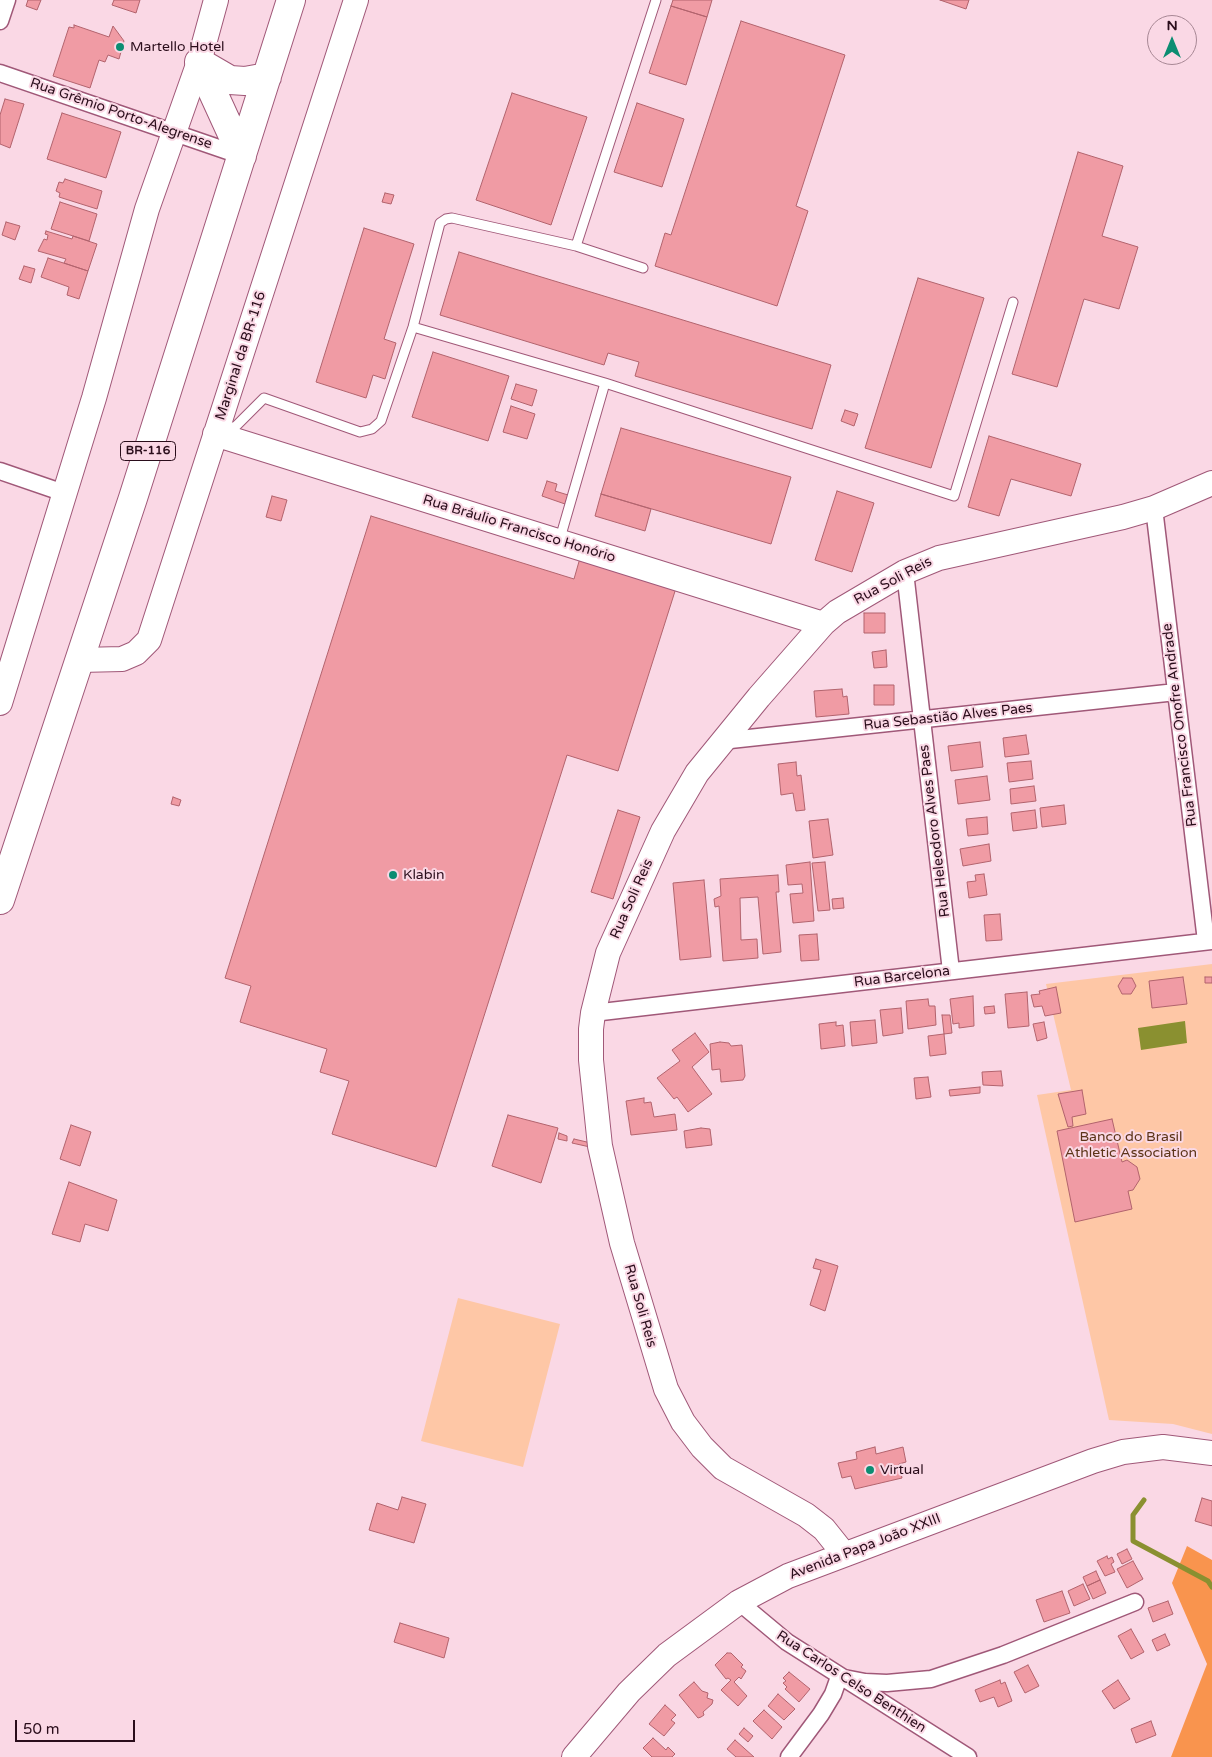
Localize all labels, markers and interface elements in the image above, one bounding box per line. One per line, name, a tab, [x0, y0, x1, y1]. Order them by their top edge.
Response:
north arrow	[1147, 15, 1197, 65]
text: N	[1166, 17, 1178, 34]
place label: Martello Hotel	[130, 39, 225, 55]
marker: Martello Hotel	[114, 41, 126, 53]
street label: Rua Grêmio Porto-Alegrense	[28, 75, 214, 153]
street label: Marginal da BR-116	[212, 289, 270, 423]
road number: BR-116	[120, 442, 176, 461]
street label: Rua Bráulio Francisco Honório	[421, 492, 617, 566]
street label: Rua Soli Reis	[851, 553, 935, 609]
street label: Rua Francisco Onofre Andrade	[1159, 622, 1201, 828]
street label: Rua Sebastião Alves Paes	[863, 700, 1033, 734]
street label: Rua Heleodoro Alves Paes	[916, 744, 954, 918]
street label: Rua Soli Reis	[607, 856, 657, 942]
place label: Klabin	[403, 867, 445, 883]
marker: Klabin	[387, 869, 399, 881]
street label: Rua Barcelona	[853, 963, 951, 991]
park label: Banco do Brasil Athletic Association	[1065, 1129, 1197, 1162]
street label: Rua Soli Reis	[620, 1262, 660, 1350]
place label: Virtual	[880, 1462, 924, 1478]
marker: Virtual	[864, 1464, 876, 1476]
street label: Avenida Papa João XXIII	[787, 1510, 943, 1584]
street label: Rua Carlos Celso Benthien	[773, 1627, 929, 1737]
scale bar	[18, 1710, 138, 1742]
text: 50 m	[23, 1720, 60, 1738]

